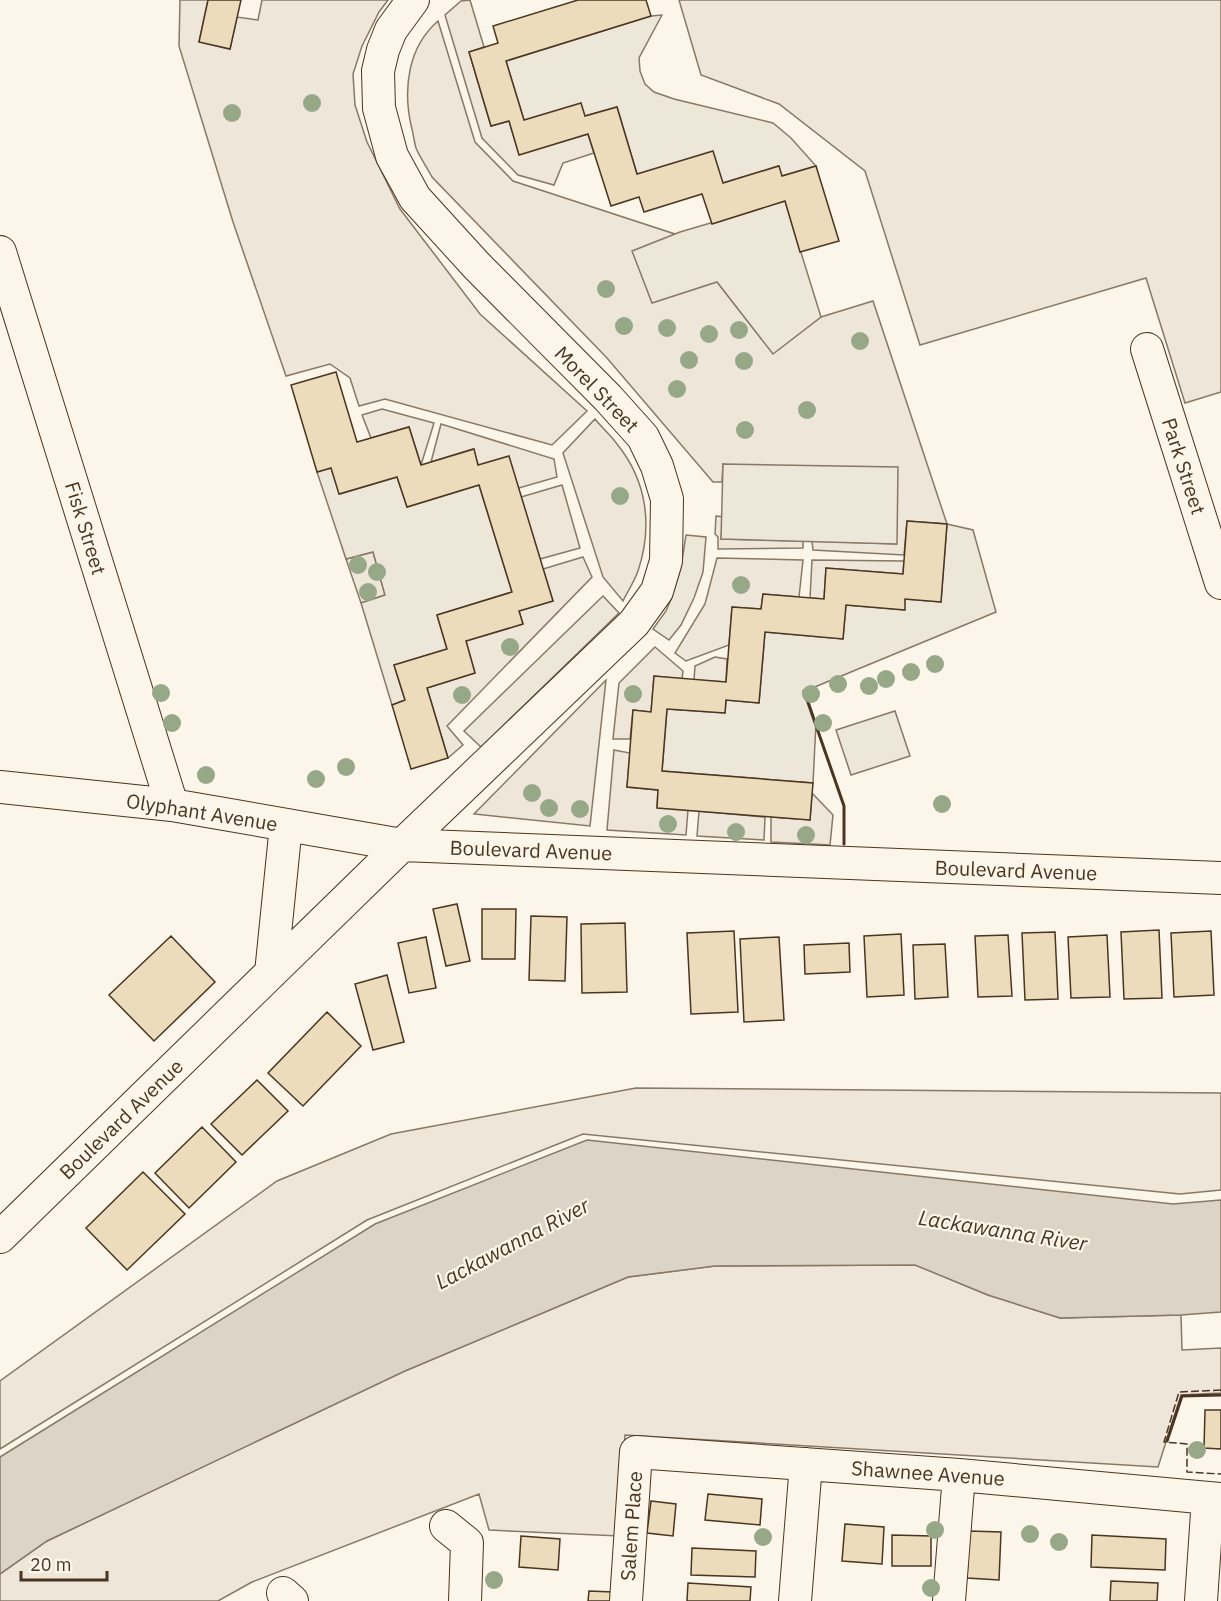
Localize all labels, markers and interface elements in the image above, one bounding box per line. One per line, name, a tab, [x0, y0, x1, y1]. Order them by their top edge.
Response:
street label: Morel Street	[549, 340, 645, 438]
street label: Park Street	[1156, 414, 1212, 518]
street label: Fisk Street	[59, 478, 113, 578]
street label: Olyphant Avenue	[124, 787, 280, 837]
street label: Boulevard Avenue	[449, 834, 613, 866]
street label: Boulevard Avenue	[934, 854, 1098, 886]
street label: Boulevard Avenue	[53, 1053, 189, 1185]
water label: Lackawanna River	[430, 1190, 595, 1295]
water label: Lackawanna River	[917, 1203, 1091, 1257]
street label: Shawnee Avenue	[850, 1454, 1006, 1492]
street label: Salem Place	[614, 1470, 648, 1582]
scale bar	[21, 1544, 106, 1582]
text: 20 m	[30, 1553, 72, 1576]

